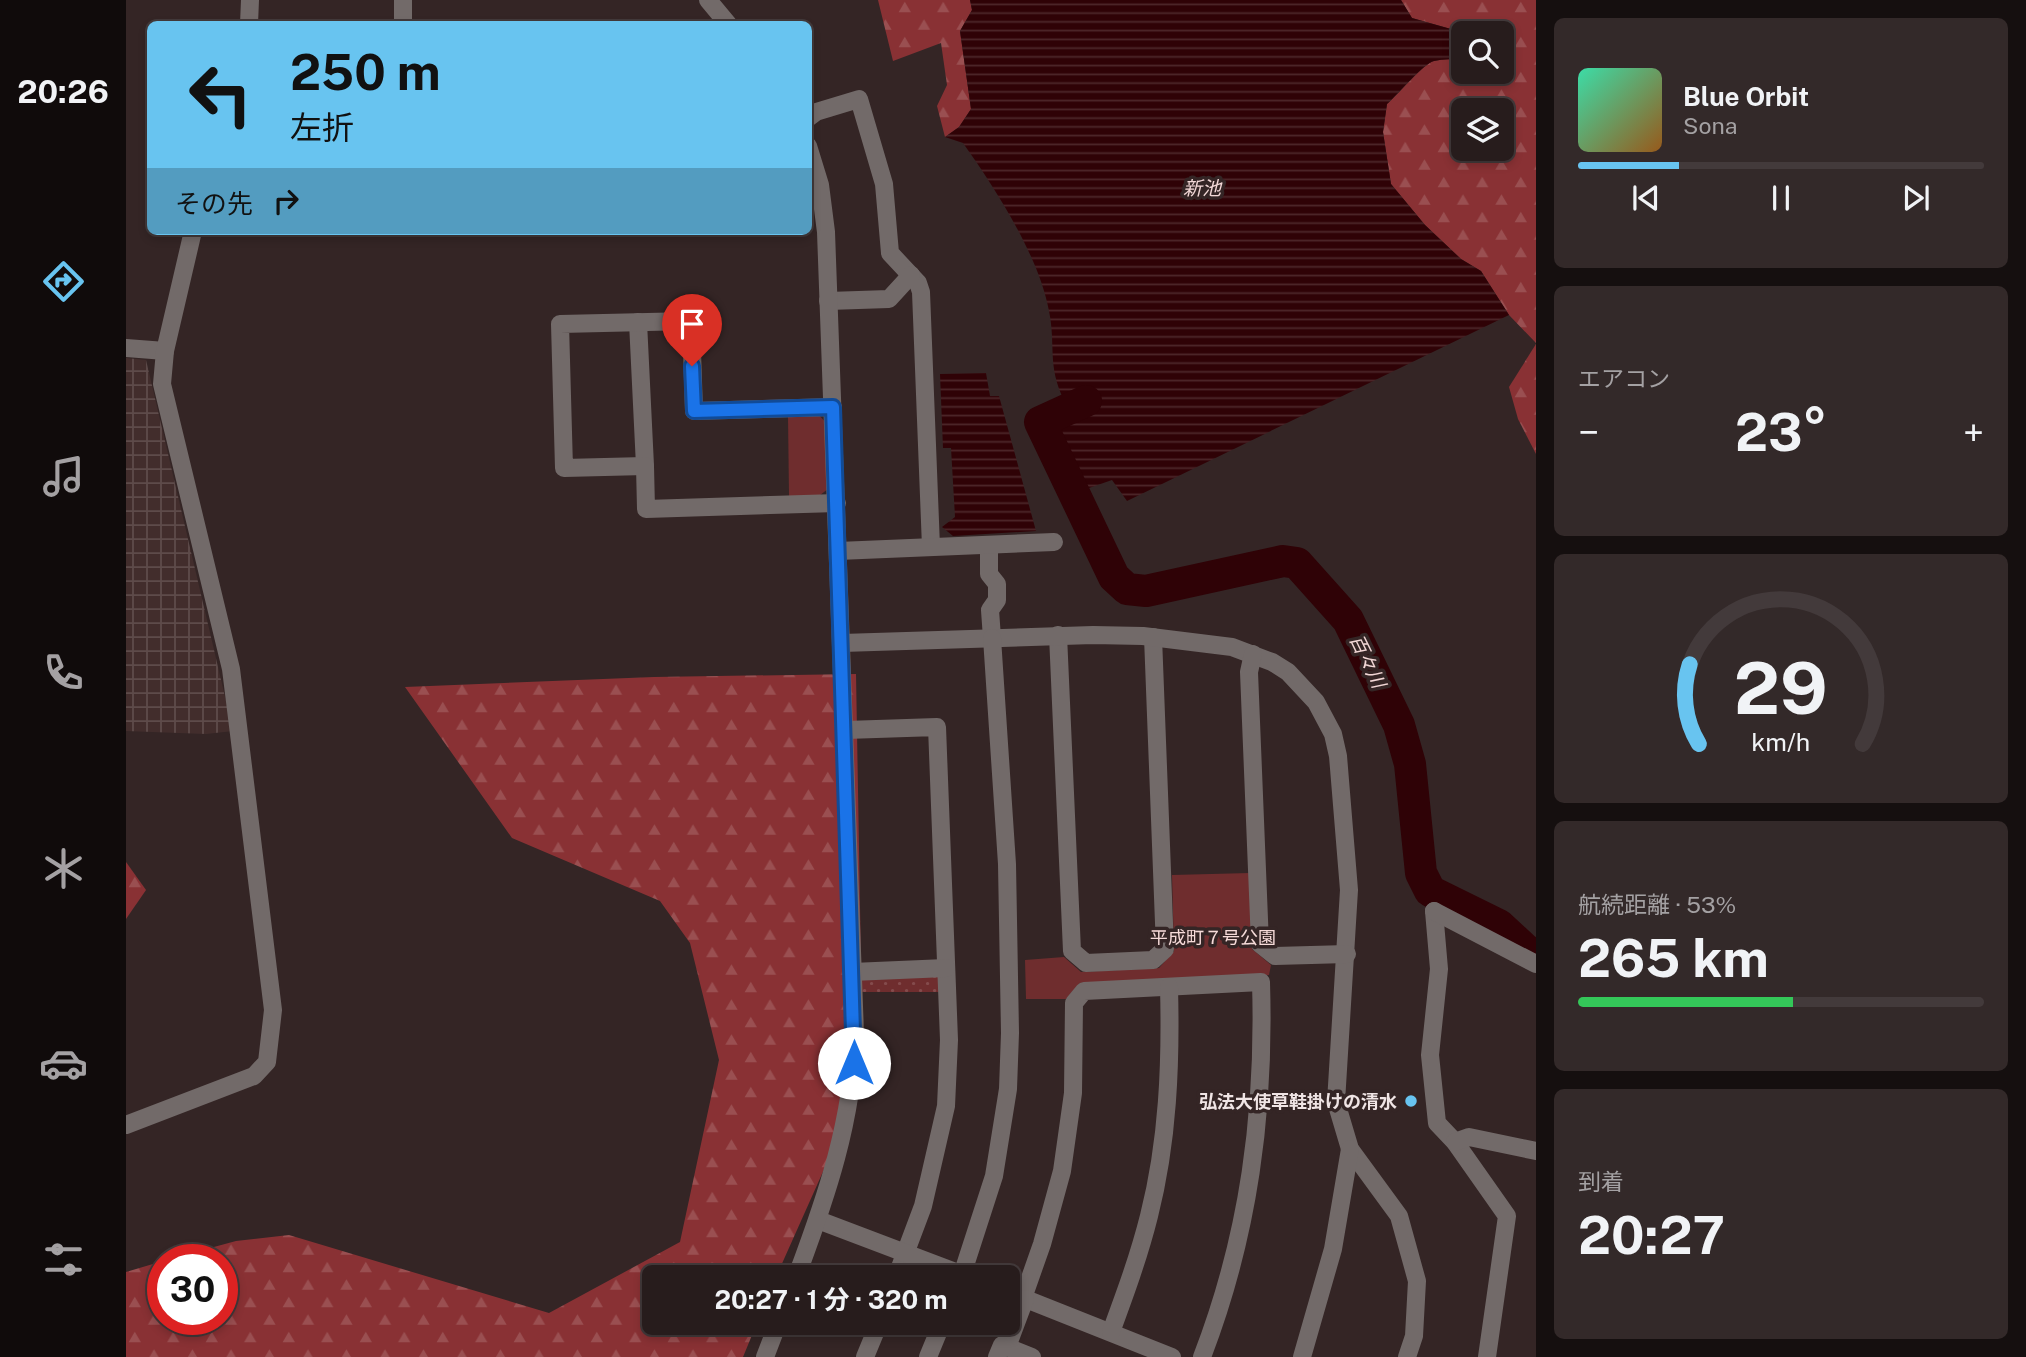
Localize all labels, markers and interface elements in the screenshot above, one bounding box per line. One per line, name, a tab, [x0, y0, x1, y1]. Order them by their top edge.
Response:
map controls	[1451, 21, 1514, 161]
button: search	[1451, 21, 1514, 84]
text: 250 m	[290, 43, 441, 101]
icon: left	[175, 49, 266, 140]
text: 20:26	[17, 73, 109, 110]
text: Blue Orbit	[1683, 81, 1809, 112]
button: layers	[1451, 98, 1514, 161]
text: 左折	[290, 109, 354, 146]
text: Sona	[1683, 112, 1737, 139]
water label: 新池	[1183, 177, 1223, 199]
icon: previous	[1627, 179, 1665, 217]
icon: pause	[1762, 179, 1800, 217]
icon: next	[1897, 179, 1935, 217]
icon: right	[267, 182, 305, 220]
text: その先	[175, 188, 253, 219]
icon: directions	[39, 257, 88, 306]
pin	[662, 294, 722, 366]
icon: arrive	[673, 305, 711, 343]
text: エアコン	[1578, 365, 1670, 392]
text: 23°	[1735, 402, 1827, 463]
text: −	[1578, 410, 1599, 455]
text: +	[1963, 410, 1984, 455]
icon: music	[39, 452, 88, 501]
water label: 百々川	[1346, 631, 1391, 693]
text: 29	[1734, 646, 1828, 731]
icon: phone	[39, 648, 88, 697]
text: km/h	[1752, 727, 1810, 757]
icon: climate	[39, 844, 88, 893]
text: 航続距離 · 53%	[1578, 891, 1736, 918]
park label: 平成町７号公園	[1150, 927, 1276, 948]
text: 265 km	[1578, 928, 1769, 989]
position arrow	[817, 1026, 891, 1100]
icon: car	[39, 1039, 88, 1088]
place label: 弘法大使草鞋掛けの清水	[1199, 1091, 1397, 1112]
marker: 弘法大使草鞋掛けの清水	[1403, 1093, 1419, 1109]
text: 到着	[1578, 1168, 1624, 1195]
text: 20:27	[1578, 1205, 1725, 1266]
icon: filters	[39, 1235, 88, 1284]
speed limit sign: 30	[147, 1244, 238, 1335]
text: 20:27 · 1 分 · 320 m	[714, 1284, 948, 1315]

